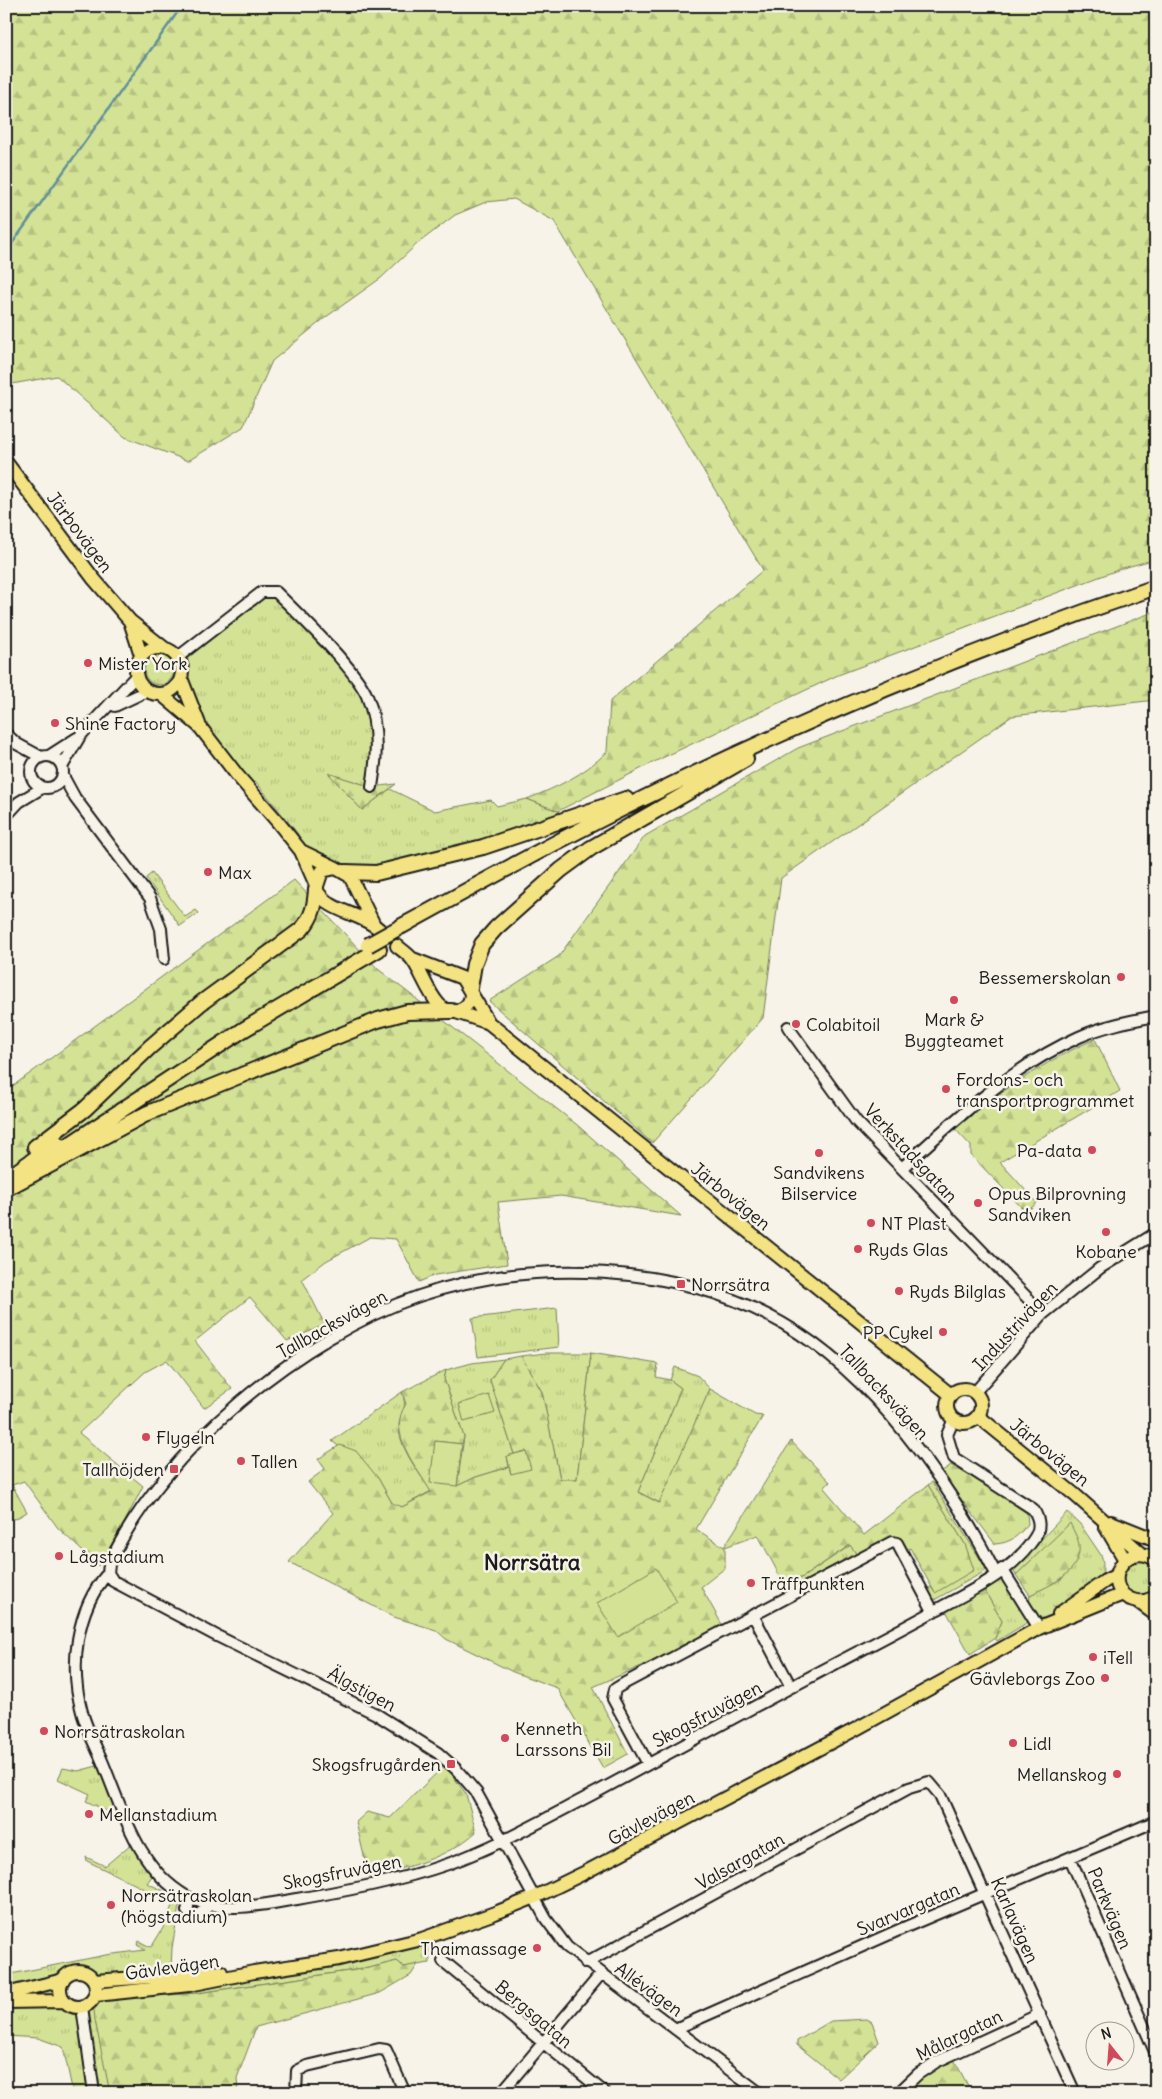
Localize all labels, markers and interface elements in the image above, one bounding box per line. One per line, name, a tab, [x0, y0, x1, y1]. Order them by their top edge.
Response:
street label: Järbovägen	[42, 487, 118, 577]
place label: Mister York	[98, 652, 187, 675]
marker: Mister York	[82, 657, 94, 669]
place label: Shine Factory	[65, 712, 176, 735]
marker: Shine Factory	[49, 717, 61, 729]
place label: Max	[218, 861, 252, 884]
marker: Max	[202, 866, 214, 878]
place label: Bessemerskolan	[979, 966, 1111, 989]
marker: Bessemerskolan	[1115, 971, 1127, 983]
marker: Mark & Byggteamet	[948, 994, 960, 1006]
place label: Mark & Byggteamet	[904, 1008, 1004, 1052]
place label: Colabitoil	[806, 1013, 880, 1036]
marker: Colabitoil	[790, 1018, 802, 1030]
place label: Fordons- och transportprogrammet	[956, 1068, 1134, 1112]
marker: Fordons- och transportprogrammet	[940, 1083, 952, 1095]
street label: Verkstadsgatan	[859, 1099, 963, 1207]
place label: Pa-data	[1017, 1139, 1082, 1162]
marker: Pa-data	[1086, 1144, 1098, 1156]
marker: Sandvikens Bilservice	[813, 1147, 825, 1159]
street label: Järbovägen	[687, 1157, 775, 1235]
place label: Sandvikens Bilservice	[773, 1161, 865, 1205]
place label: Opus Bilprovning Sandviken	[988, 1182, 1126, 1226]
marker: Opus Bilprovning Sandviken	[972, 1197, 984, 1209]
place label: NT Plast	[881, 1212, 947, 1235]
marker: NT Plast	[865, 1217, 877, 1229]
marker: Kobane	[1100, 1226, 1112, 1238]
place label: Ryds Glas	[868, 1238, 948, 1261]
place label: Kobane	[1075, 1240, 1137, 1263]
marker: Ryds Glas	[852, 1243, 864, 1255]
place label: Norrsätra	[691, 1273, 770, 1296]
street label: Industrivägen	[968, 1277, 1062, 1375]
marker: Norrsätra	[675, 1278, 687, 1290]
place label: Ryds Bilglas	[909, 1280, 1006, 1303]
street label: Tallbacksvägen	[273, 1284, 391, 1364]
marker: Ryds Bilglas	[893, 1285, 905, 1297]
place label: PP Cykel	[863, 1321, 933, 1344]
marker: PP Cykel	[937, 1326, 949, 1338]
street label: Tallbacksvägen	[834, 1339, 934, 1445]
street label: Järbovägen	[1006, 1413, 1094, 1491]
place label: Flygeln	[156, 1426, 215, 1449]
marker: Flygeln	[140, 1431, 152, 1443]
place label: Tallen	[251, 1450, 298, 1473]
marker: Tallen	[235, 1455, 247, 1467]
place label: Tallhöjden	[82, 1458, 164, 1481]
marker: Tallhöjden	[168, 1463, 180, 1475]
place label: Lågstadium	[69, 1545, 165, 1568]
district label: Norrsätra	[484, 1548, 581, 1576]
marker: Lågstadium	[53, 1550, 65, 1562]
place label: Träffpunkten	[761, 1572, 865, 1595]
marker: Träffpunkten	[745, 1577, 757, 1589]
place label: iTell	[1103, 1646, 1133, 1669]
marker: iTell	[1087, 1651, 1099, 1663]
street label: Älgstigen	[324, 1661, 400, 1717]
place label: Gävleborgs Zoo	[970, 1667, 1095, 1690]
marker: Gävleborgs Zoo	[1099, 1672, 1111, 1684]
street label: Skogsfruvägen	[649, 1676, 765, 1752]
place label: Kenneth Larssons Bil	[515, 1717, 612, 1761]
place label: Norrsätraskolan	[54, 1720, 185, 1743]
marker: Norrsätraskolan	[38, 1725, 50, 1737]
marker: Kenneth Larssons Bil	[499, 1732, 511, 1744]
place label: Lidl	[1023, 1732, 1051, 1755]
marker: Lidl	[1007, 1737, 1019, 1749]
place label: Skogsfrugården	[312, 1753, 441, 1776]
marker: Skogsfrugården	[445, 1758, 457, 1770]
place label: Mellanskog	[1017, 1763, 1107, 1786]
marker: Mellanskog	[1111, 1768, 1123, 1780]
street label: Gävlevägen	[604, 1786, 698, 1850]
place label: Mellanstadium	[99, 1803, 218, 1826]
marker: Mellanstadium	[83, 1808, 95, 1820]
street label: Valsargatan	[692, 1827, 788, 1895]
street label: Skogsfruvägen	[281, 1849, 403, 1895]
street label: Parkvägen	[1083, 1864, 1137, 1952]
street label: Karlavägen	[986, 1873, 1044, 1967]
street label: Svarvargatan	[853, 1877, 963, 1941]
place label: Norrsätraskolan (högstadium)	[121, 1884, 252, 1928]
marker: Norrsätraskolan (högstadium)	[105, 1899, 117, 1911]
place label: Thaimassage	[420, 1937, 527, 1960]
marker: Thaimassage	[531, 1942, 543, 1954]
street label: Gävlevägen	[123, 1949, 221, 1985]
street label: Allévägen	[611, 1957, 687, 2021]
street label: Bergsgatan	[491, 1975, 577, 2053]
street label: Målargatan	[912, 2004, 1006, 2066]
north arrow	[1084, 2022, 1134, 2072]
text: N	[1099, 2024, 1113, 2044]

